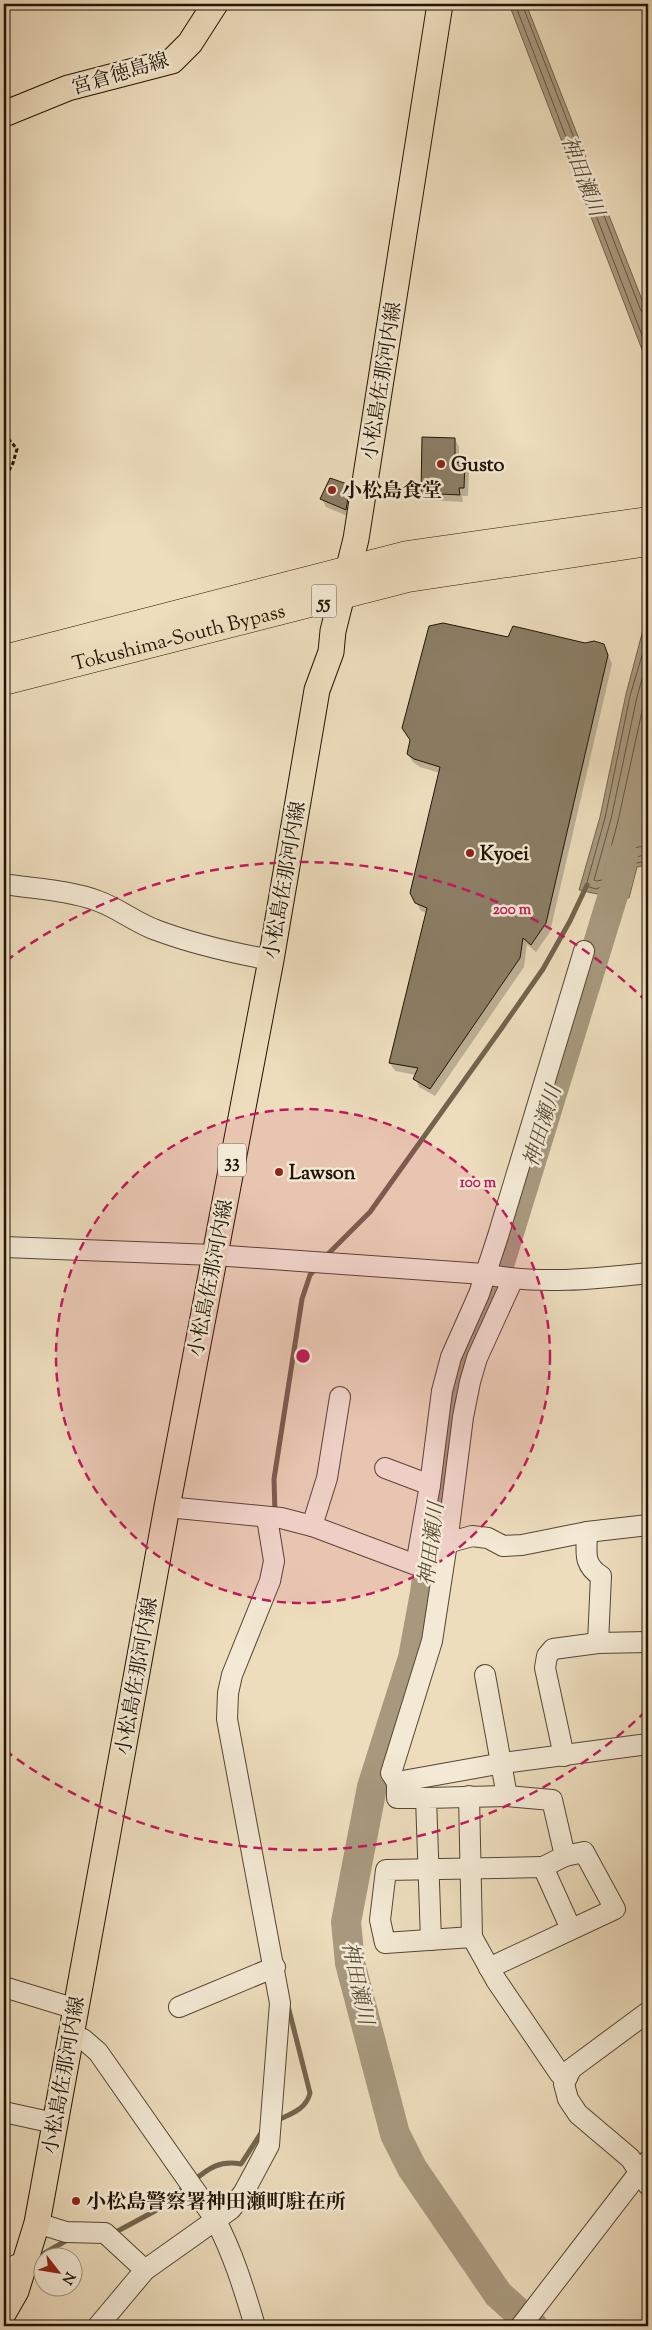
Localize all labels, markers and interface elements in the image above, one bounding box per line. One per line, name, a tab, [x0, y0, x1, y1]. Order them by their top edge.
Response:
street label: 宮倉徳島線	[69, 47, 173, 104]
water label: 神田瀬川	[552, 132, 611, 223]
street label: 小松島佐那河内線	[357, 300, 410, 463]
place label: Gusto	[451, 452, 505, 481]
marker: Gusto	[435, 458, 447, 470]
place label: 小松島食堂	[342, 478, 442, 507]
marker: 小松島食堂	[326, 484, 338, 496]
road number: 55	[312, 584, 336, 618]
street label: Tokushima-South Bypass	[69, 598, 289, 680]
street label: 小松島佐那河内線	[258, 799, 315, 962]
place label: Kyoei	[480, 841, 529, 870]
marker: Kyoei	[464, 847, 476, 859]
text: 200 m	[493, 900, 532, 921]
water label: 神田瀬川	[517, 1080, 571, 1171]
road number: 33	[218, 1144, 246, 1176]
place label: Lawson	[289, 1160, 356, 1189]
marker: Lawson	[273, 1166, 285, 1178]
text: 100 m	[460, 1173, 497, 1194]
street label: 小松島佐那河内線	[183, 1197, 242, 1360]
centre of rings	[294, 1347, 312, 1365]
water label: 神田瀬川	[413, 1499, 453, 1588]
street label: 小松島佐那河内線	[110, 1595, 167, 1758]
water label: 神田瀬川	[333, 1939, 380, 2030]
street label: 小松島佐那河内線	[37, 1994, 94, 2157]
place label: 小松島警察署神田瀬町駐在所	[86, 2189, 346, 2218]
marker: 小松島警察署神田瀬町駐在所	[70, 2195, 82, 2207]
north arrow	[32, 2248, 82, 2298]
text: N	[56, 2268, 79, 2288]

